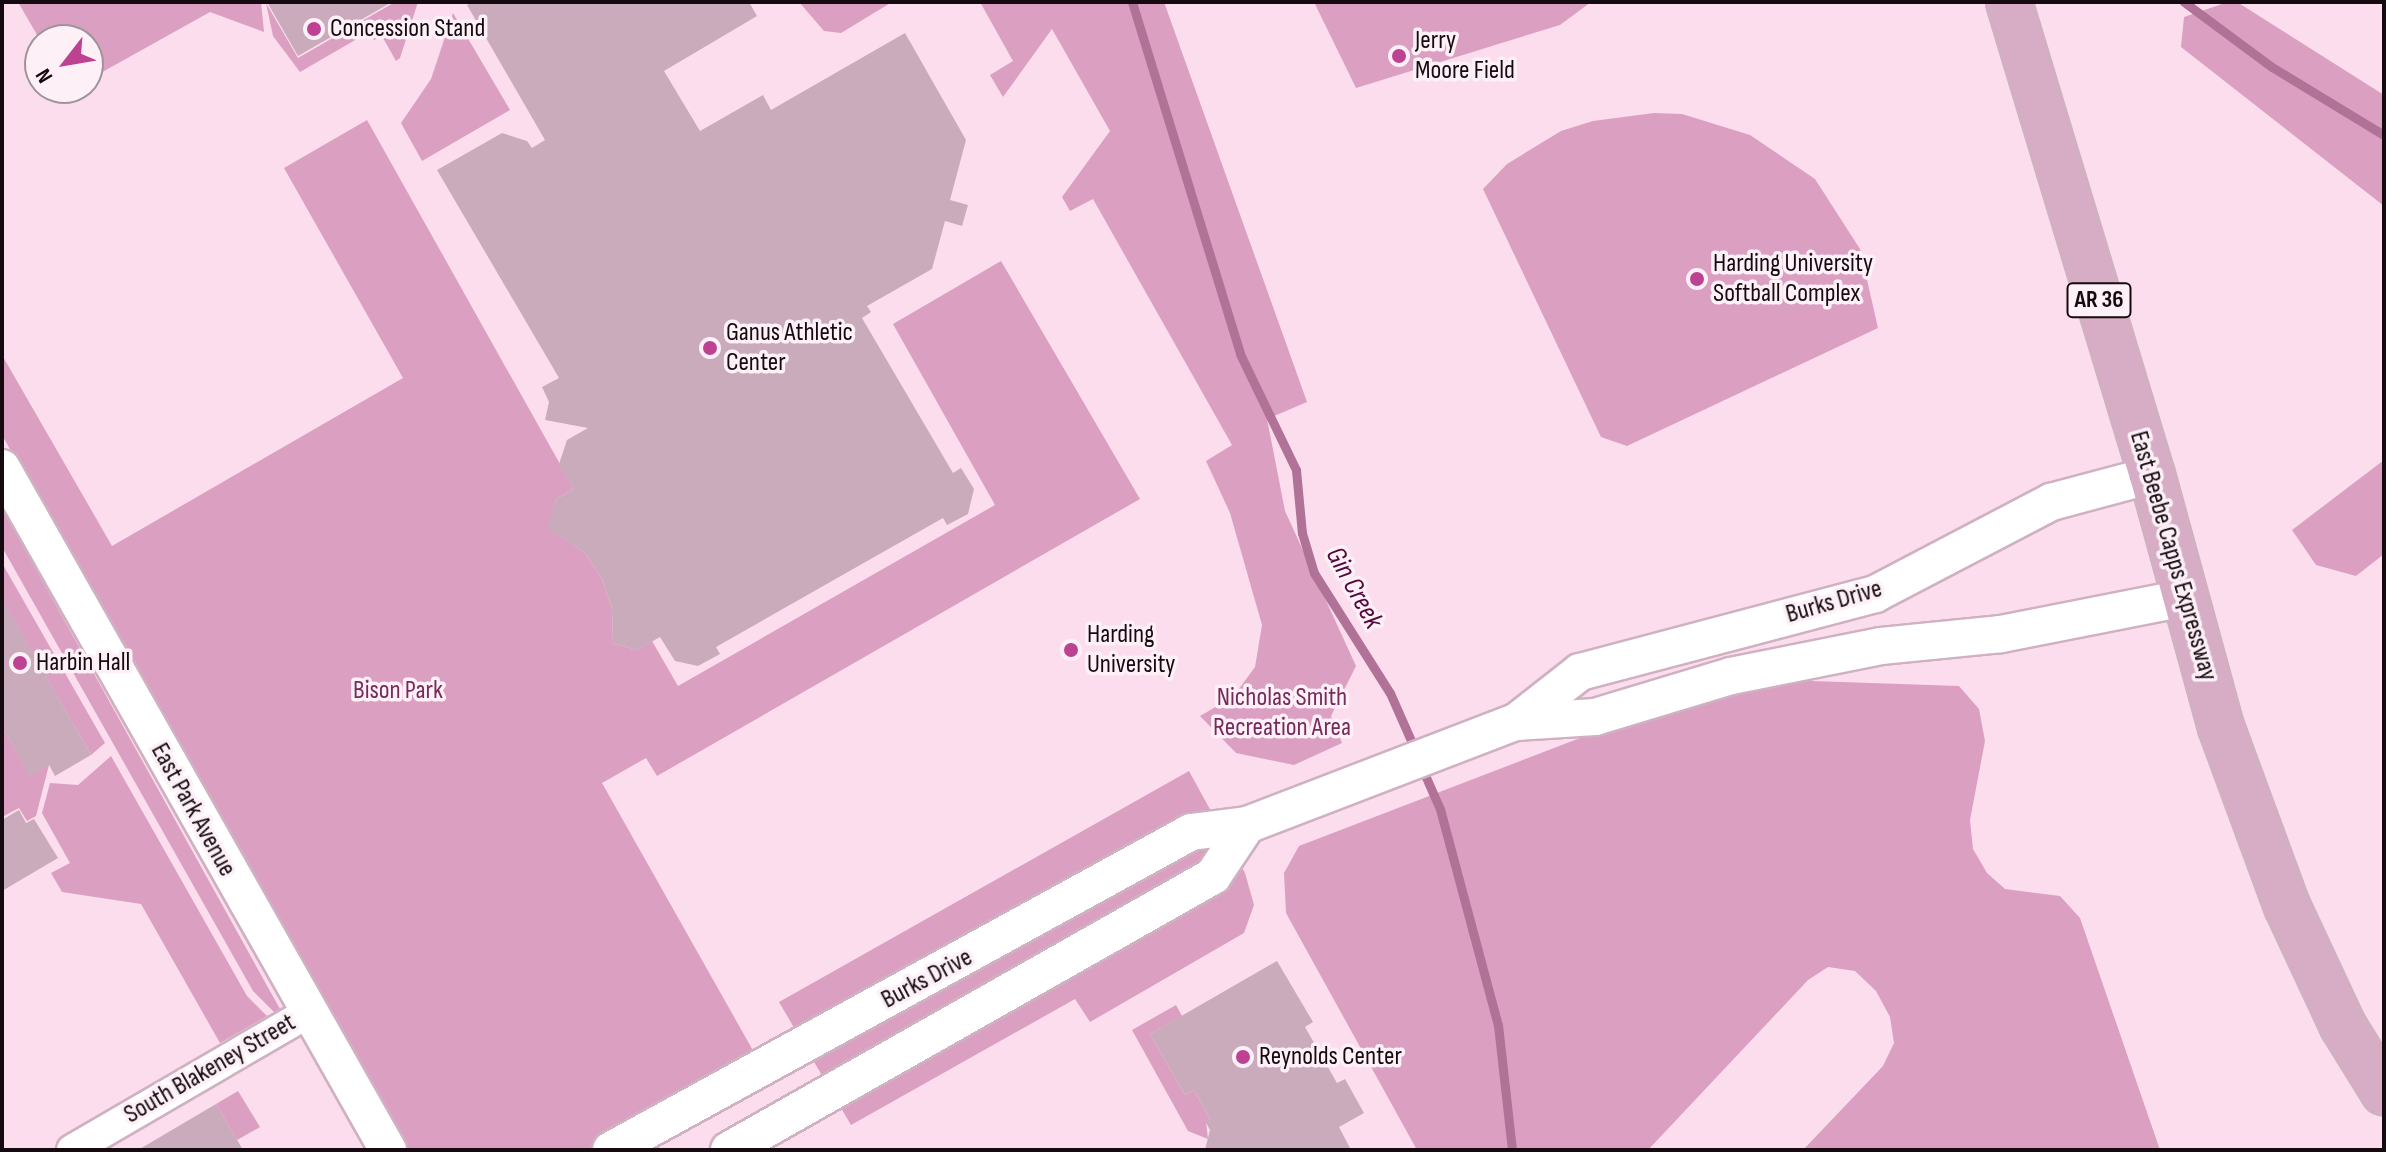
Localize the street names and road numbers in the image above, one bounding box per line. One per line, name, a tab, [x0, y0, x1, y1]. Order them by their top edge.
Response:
road number: AR 36	[2065, 280, 2133, 320]
street label: East Beebe Capps Expressway	[2122, 428, 2224, 684]
street label: Burks Drive	[1782, 573, 1886, 631]
street label: East Park Avenue	[144, 738, 242, 882]
street label: Burks Drive	[876, 942, 978, 1016]
street label: South Blakeney Street	[119, 1007, 301, 1131]

